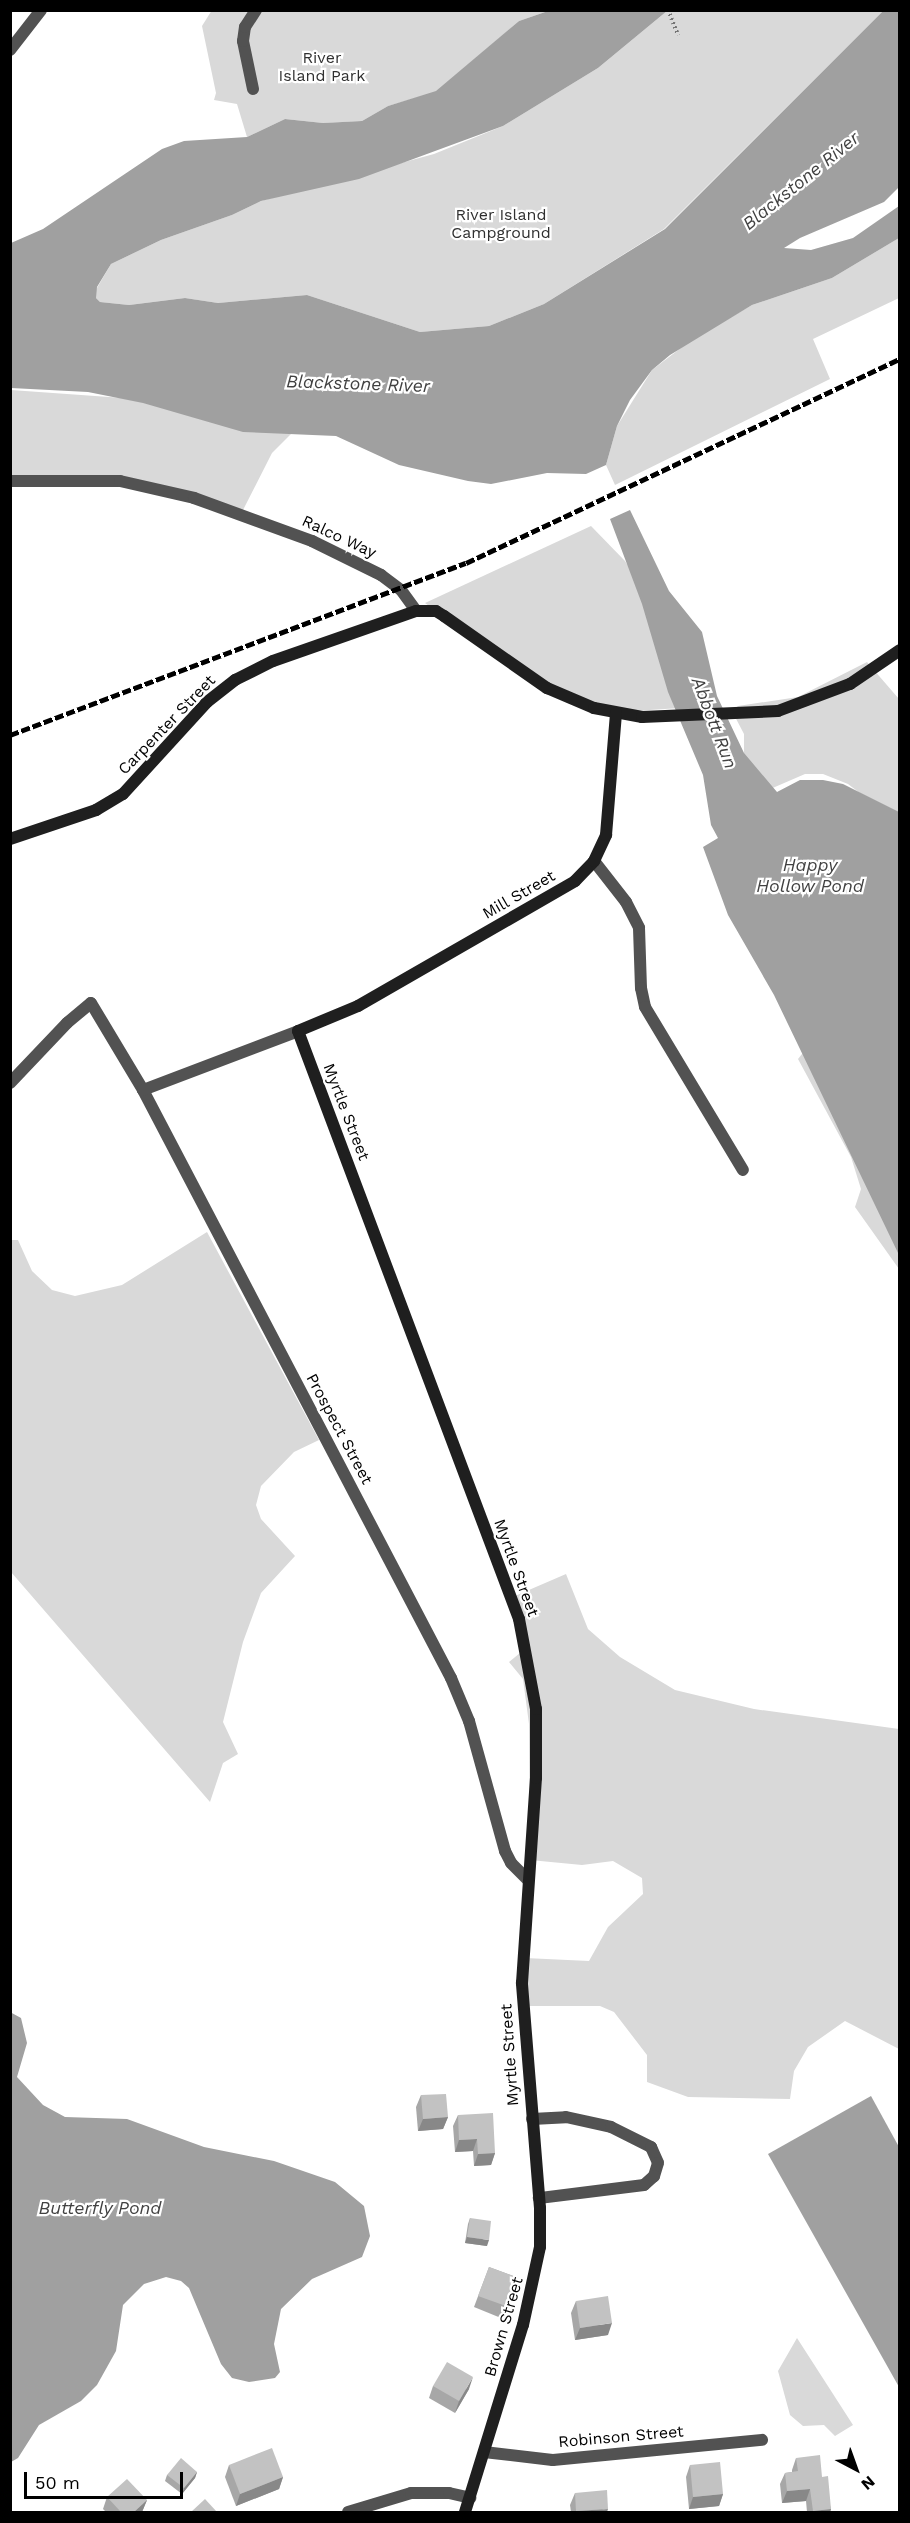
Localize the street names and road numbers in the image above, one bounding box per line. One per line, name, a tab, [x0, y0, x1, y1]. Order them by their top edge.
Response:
street label: Ralco Way	[299, 511, 379, 563]
street label: Carpenter Street	[114, 671, 220, 779]
street label: Mill Street	[479, 866, 559, 924]
street label: Myrtle Street	[319, 1061, 373, 1163]
street label: Prospect Street	[302, 1370, 376, 1488]
street label: Myrtle Street	[489, 1517, 543, 1619]
street label: Myrtle Street	[497, 2003, 523, 2107]
street label: Brown Street	[481, 2275, 527, 2379]
street label: Robinson Street	[558, 2422, 684, 2452]

